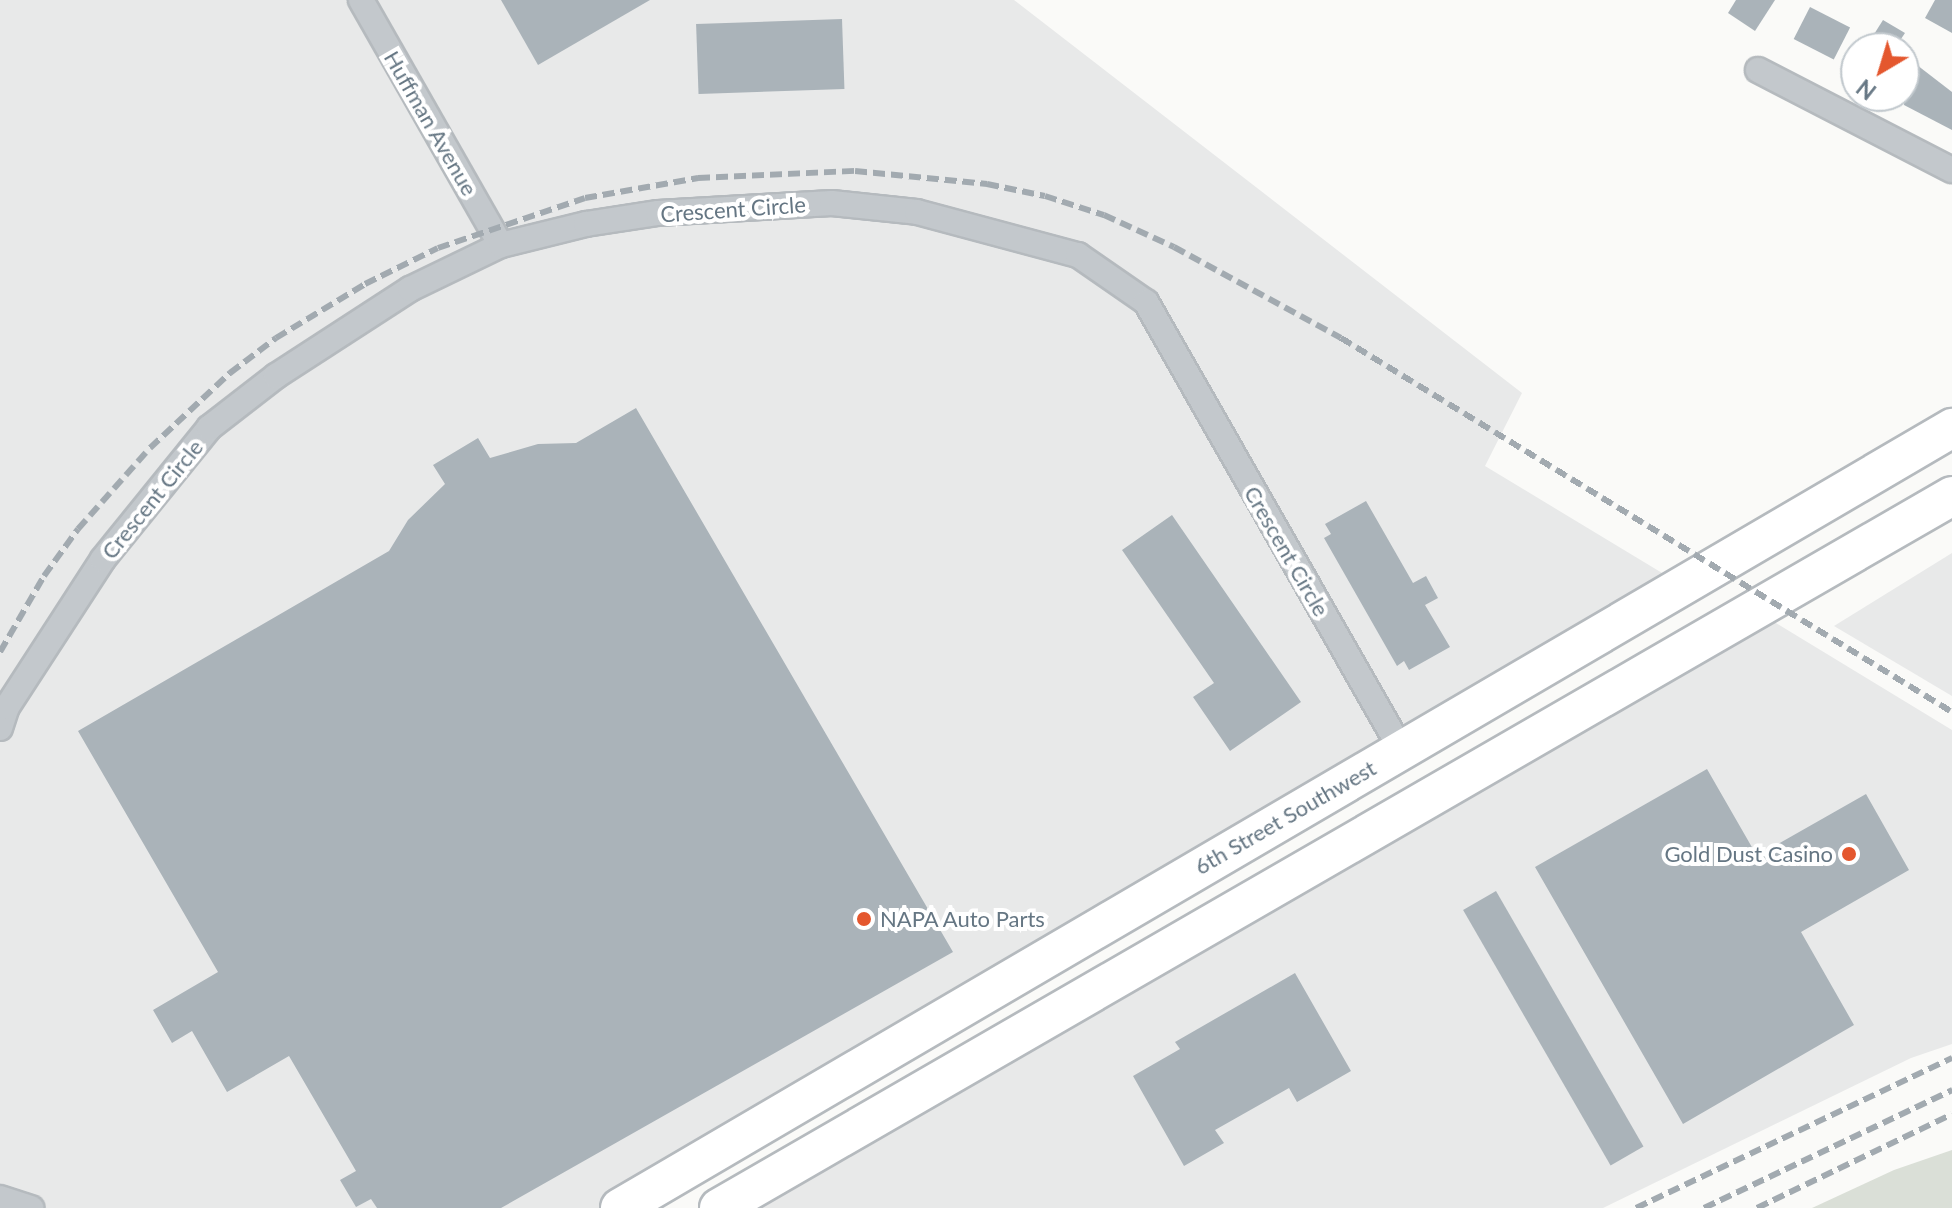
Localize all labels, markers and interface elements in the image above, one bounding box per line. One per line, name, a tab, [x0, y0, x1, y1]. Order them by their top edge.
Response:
north arrow	[1840, 32, 1920, 112]
street label: Huffman Avenue	[379, 46, 483, 200]
text: N	[1851, 74, 1881, 106]
street label: Crescent Circle	[659, 191, 807, 227]
street label: Crescent Circle	[96, 434, 208, 564]
street label: Crescent Circle	[1239, 481, 1335, 621]
street label: 6th Street Southwest	[1190, 754, 1380, 880]
place label: Gold Dust Casino	[1664, 841, 1833, 867]
marker: Gold Dust Casino	[1840, 845, 1858, 863]
place label: NAPA Auto Parts	[880, 906, 1046, 932]
marker: NAPA Auto Parts	[855, 910, 873, 928]

